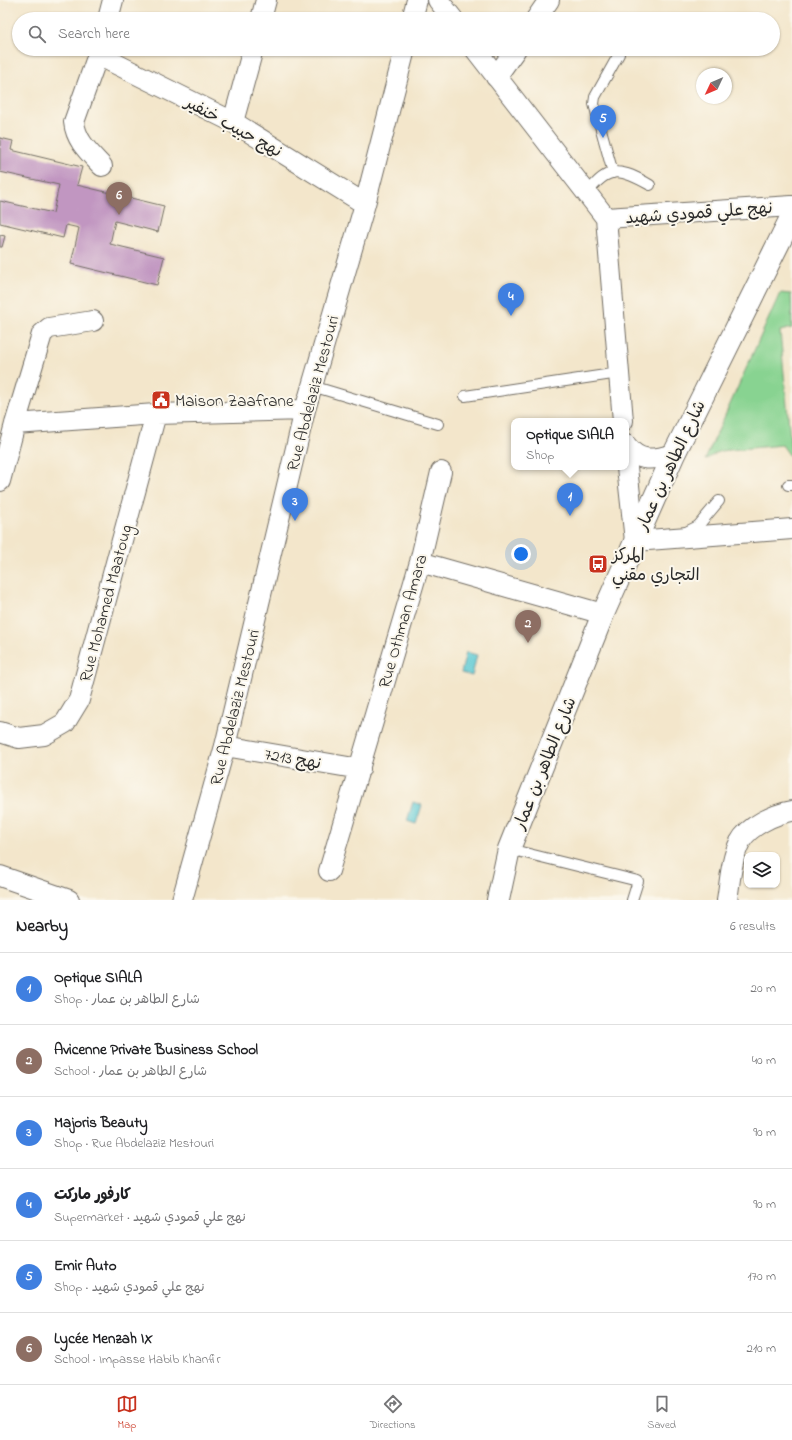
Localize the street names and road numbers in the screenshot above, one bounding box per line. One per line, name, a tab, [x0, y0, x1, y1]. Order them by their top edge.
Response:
street label: نهج حبيب خنفير	[178, 89, 286, 164]
street label: نهج علي قمودي شهيد	[625, 196, 774, 232]
street label: Rue Abdelaziz Mestouri	[281, 313, 346, 474]
street label: شارع الطاهر بن عمار	[630, 396, 713, 536]
street label: Rue Mohamed Maatoug	[73, 522, 141, 685]
street label: Rue Othman Amara	[372, 552, 435, 691]
street label: Rue Abdelaziz Mestouri	[204, 627, 267, 788]
street label: شارع الطاهر بن عمار	[507, 693, 583, 835]
street label: نهج 7213	[262, 742, 323, 777]

